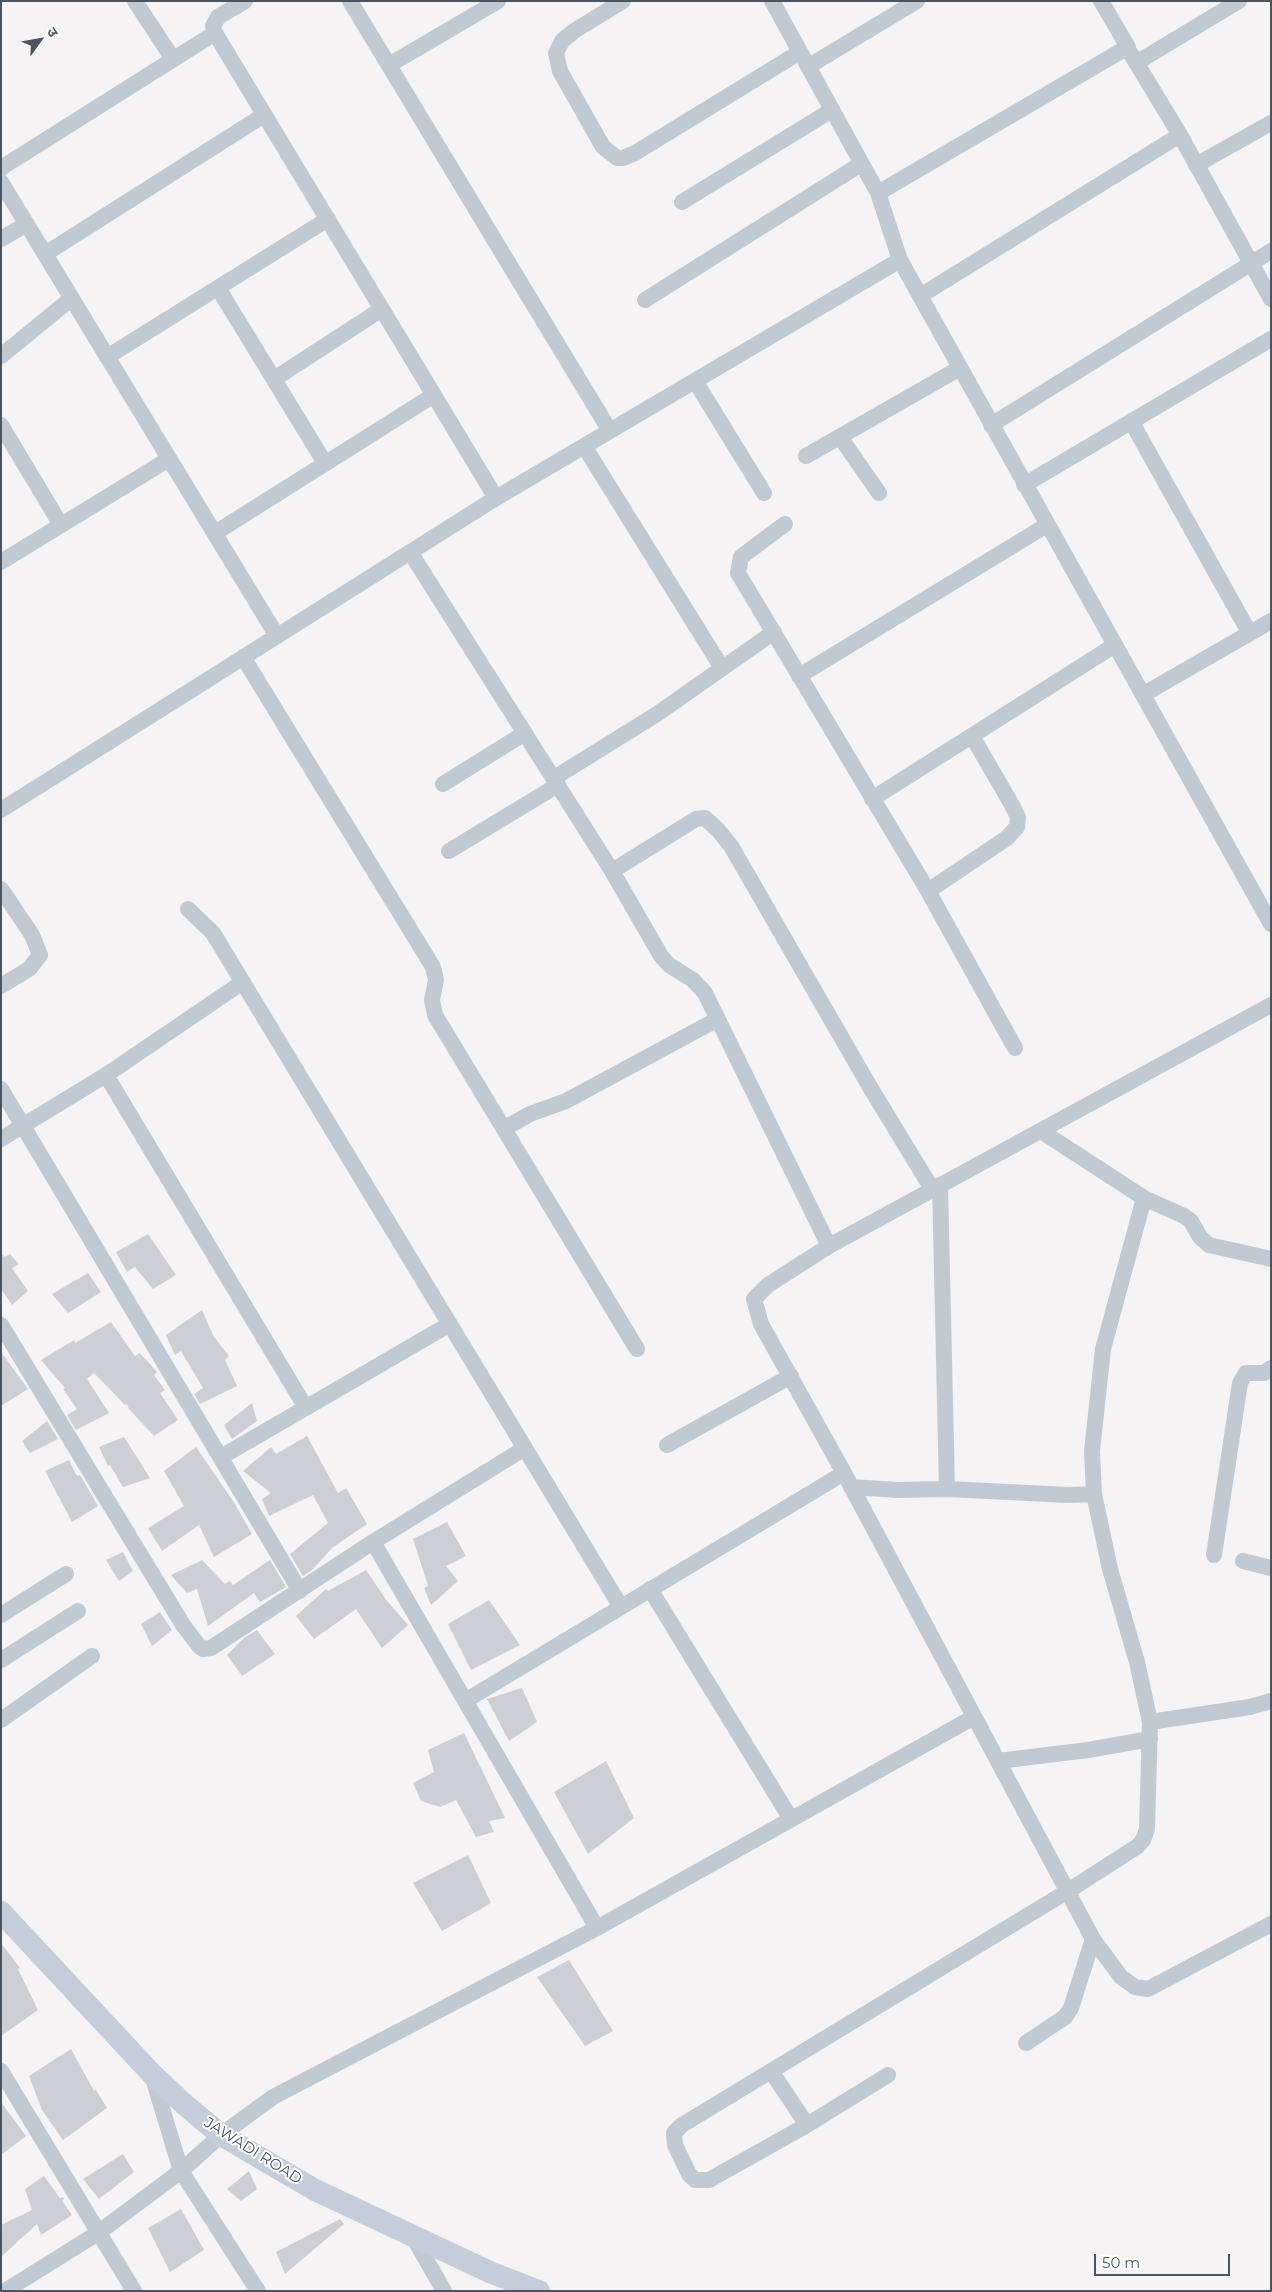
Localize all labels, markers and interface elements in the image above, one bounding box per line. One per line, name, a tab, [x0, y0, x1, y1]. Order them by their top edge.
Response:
north arrow	[15, 15, 65, 65]
text: उ	[43, 24, 63, 40]
street label: JAWADI ROAD	[201, 2114, 305, 2188]
scale bar	[1097, 2244, 1233, 2276]
text: 50 m	[1102, 2253, 1140, 2272]

